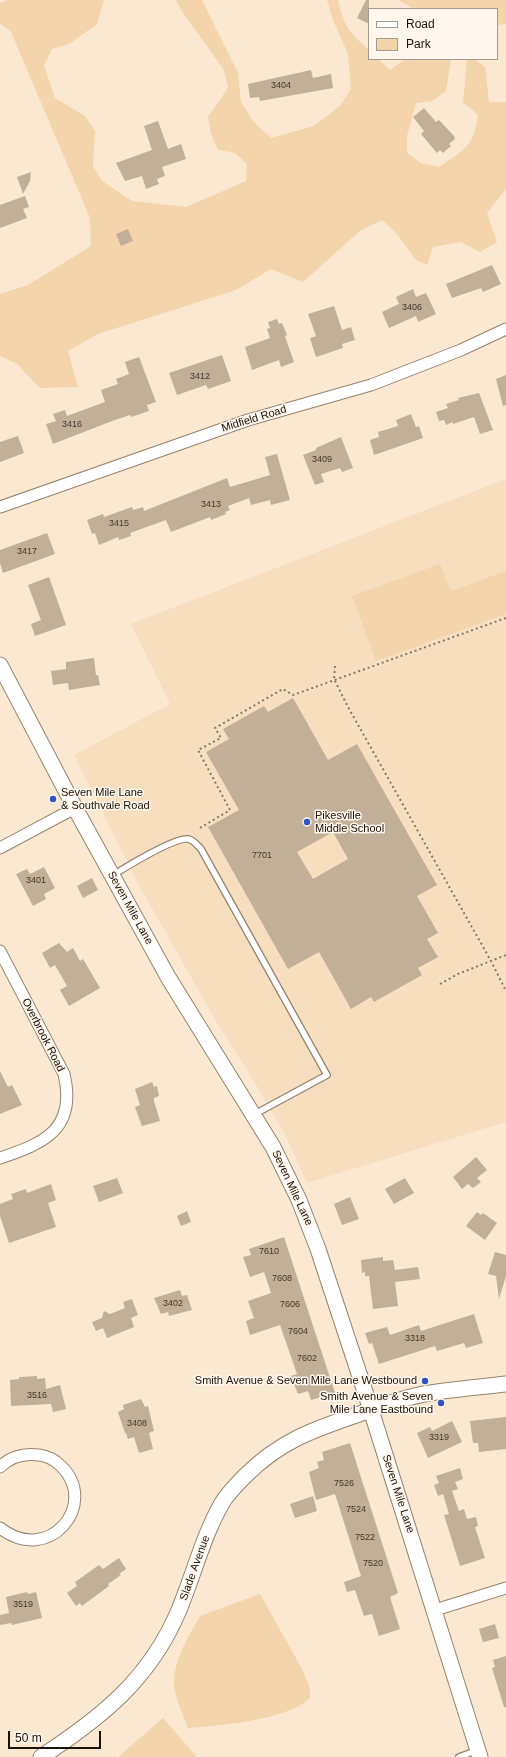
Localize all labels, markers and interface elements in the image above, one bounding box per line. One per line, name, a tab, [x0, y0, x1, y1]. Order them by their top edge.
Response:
legend	[368, 8, 498, 60]
text: Road	[406, 17, 435, 31]
text: Park	[406, 37, 431, 51]
house number: 3404	[271, 81, 291, 91]
house number: 3406	[402, 303, 422, 313]
house number: 3412	[190, 372, 210, 382]
street label: Midfield Road	[220, 403, 288, 435]
house number: 3416	[62, 420, 82, 430]
house number: 3409	[312, 455, 332, 465]
house number: 3413	[201, 500, 221, 510]
house number: 3415	[109, 519, 129, 529]
house number: 3417	[17, 547, 37, 557]
place label: Seven Mile Lane & Southvale Road	[61, 786, 150, 812]
marker: Seven Mile Lane & Southvale Road	[48, 794, 58, 804]
place label: Pikesville Middle School	[315, 809, 384, 835]
marker: Pikesville Middle School	[302, 817, 312, 827]
house number: 7701	[252, 851, 272, 861]
street label: Seven Mile Lane	[104, 869, 156, 947]
house number: 3401	[26, 876, 46, 886]
street label: Overbrook Road	[19, 996, 67, 1074]
street label: Seven Mile Lane	[269, 1148, 315, 1228]
house number: 7610	[259, 1247, 279, 1257]
house number: 7608	[272, 1274, 292, 1284]
house number: 3402	[163, 1299, 183, 1309]
house number: 7606	[280, 1300, 300, 1310]
house number: 7604	[288, 1327, 308, 1337]
house number: 3318	[405, 1334, 425, 1344]
house number: 7602	[297, 1354, 317, 1364]
place label: Smith Avenue & Seven Mile Lane Westbound	[195, 1374, 417, 1388]
marker: Smith Avenue & Seven Mile Lane Westbound	[420, 1376, 430, 1386]
place label: Smith Avenue & Seven Mile Lane Eastbound	[320, 1390, 433, 1416]
house number: 3516	[27, 1391, 47, 1401]
marker: Smith Avenue & Seven Mile Lane Eastbound	[436, 1398, 446, 1408]
house number: 3408	[127, 1419, 147, 1429]
house number: 3319	[429, 1433, 449, 1443]
street label: Seven Mile Lane	[379, 1453, 417, 1535]
house number: 7526	[334, 1479, 354, 1489]
house number: 7524	[346, 1505, 366, 1515]
house number: 7522	[355, 1533, 375, 1543]
street label: Slade Avenue	[177, 1534, 213, 1602]
house number: 7520	[363, 1559, 383, 1569]
house number: 3519	[13, 1600, 33, 1610]
scale bar	[10, 1723, 103, 1749]
text: 50 m	[15, 1731, 42, 1745]

